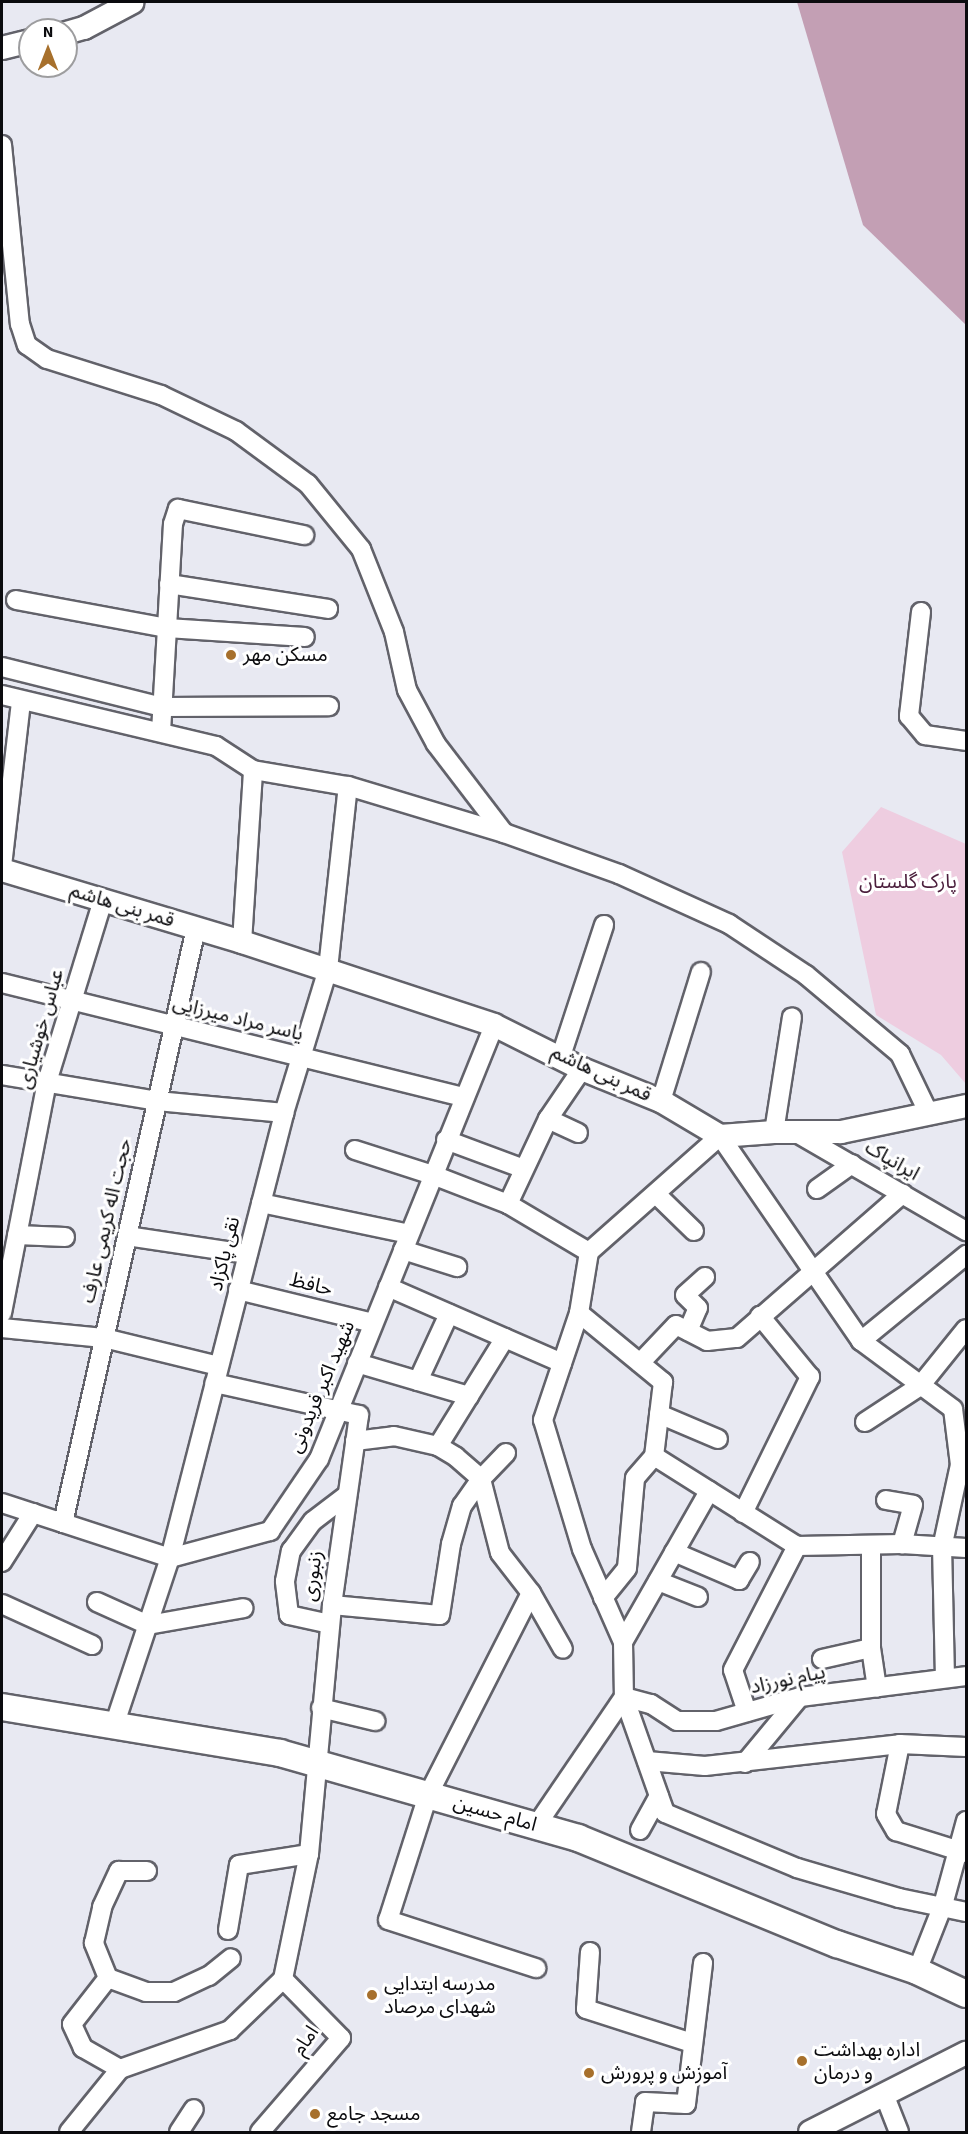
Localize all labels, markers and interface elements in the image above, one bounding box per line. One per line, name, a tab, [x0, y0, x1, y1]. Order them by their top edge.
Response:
north arrow	[18, 18, 78, 78]
text: N	[43, 21, 53, 43]
place label: مسکن مهر	[243, 643, 328, 667]
marker: مسکن مهر	[224, 648, 238, 662]
park label: پارک گلستان	[859, 870, 957, 894]
street label: قمر بنی هاشم	[67, 879, 177, 933]
street label: عباس خوشیاری	[12, 966, 70, 1092]
street label: یاسر مراد میرزایی	[170, 991, 306, 1047]
street label: قمر بنی هاشم	[547, 1040, 655, 1108]
street label: حجت اله کریمی عارف	[76, 1136, 138, 1306]
street label: ایرانپاک	[860, 1136, 924, 1186]
street label: نقی پاکزاد	[204, 1214, 246, 1294]
street label: حافظ	[287, 1268, 335, 1302]
street label: شهید اکبر فریدونی	[283, 1317, 361, 1457]
street label: زنبوری	[298, 1549, 328, 1603]
street label: پیام نورزاد	[748, 1660, 828, 1700]
street label: امام حسین	[451, 1791, 539, 1837]
place label: مدرسه ایتدایی شهدای مرصاد	[384, 1972, 496, 2019]
marker: مدرسه ایتدایی شهدای مرصاد	[365, 1988, 379, 2002]
street label: امام	[287, 2022, 325, 2060]
place label: اداره بهداشت و درمان	[814, 2038, 920, 2085]
marker: اداره بهداشت و درمان	[795, 2054, 809, 2068]
place label: آموزش و پرورش	[601, 2061, 727, 2085]
marker: آموزش و پرورش	[582, 2066, 596, 2080]
place label: مسجد جامع	[327, 2102, 421, 2126]
marker: مسجد جامع	[308, 2107, 322, 2121]

